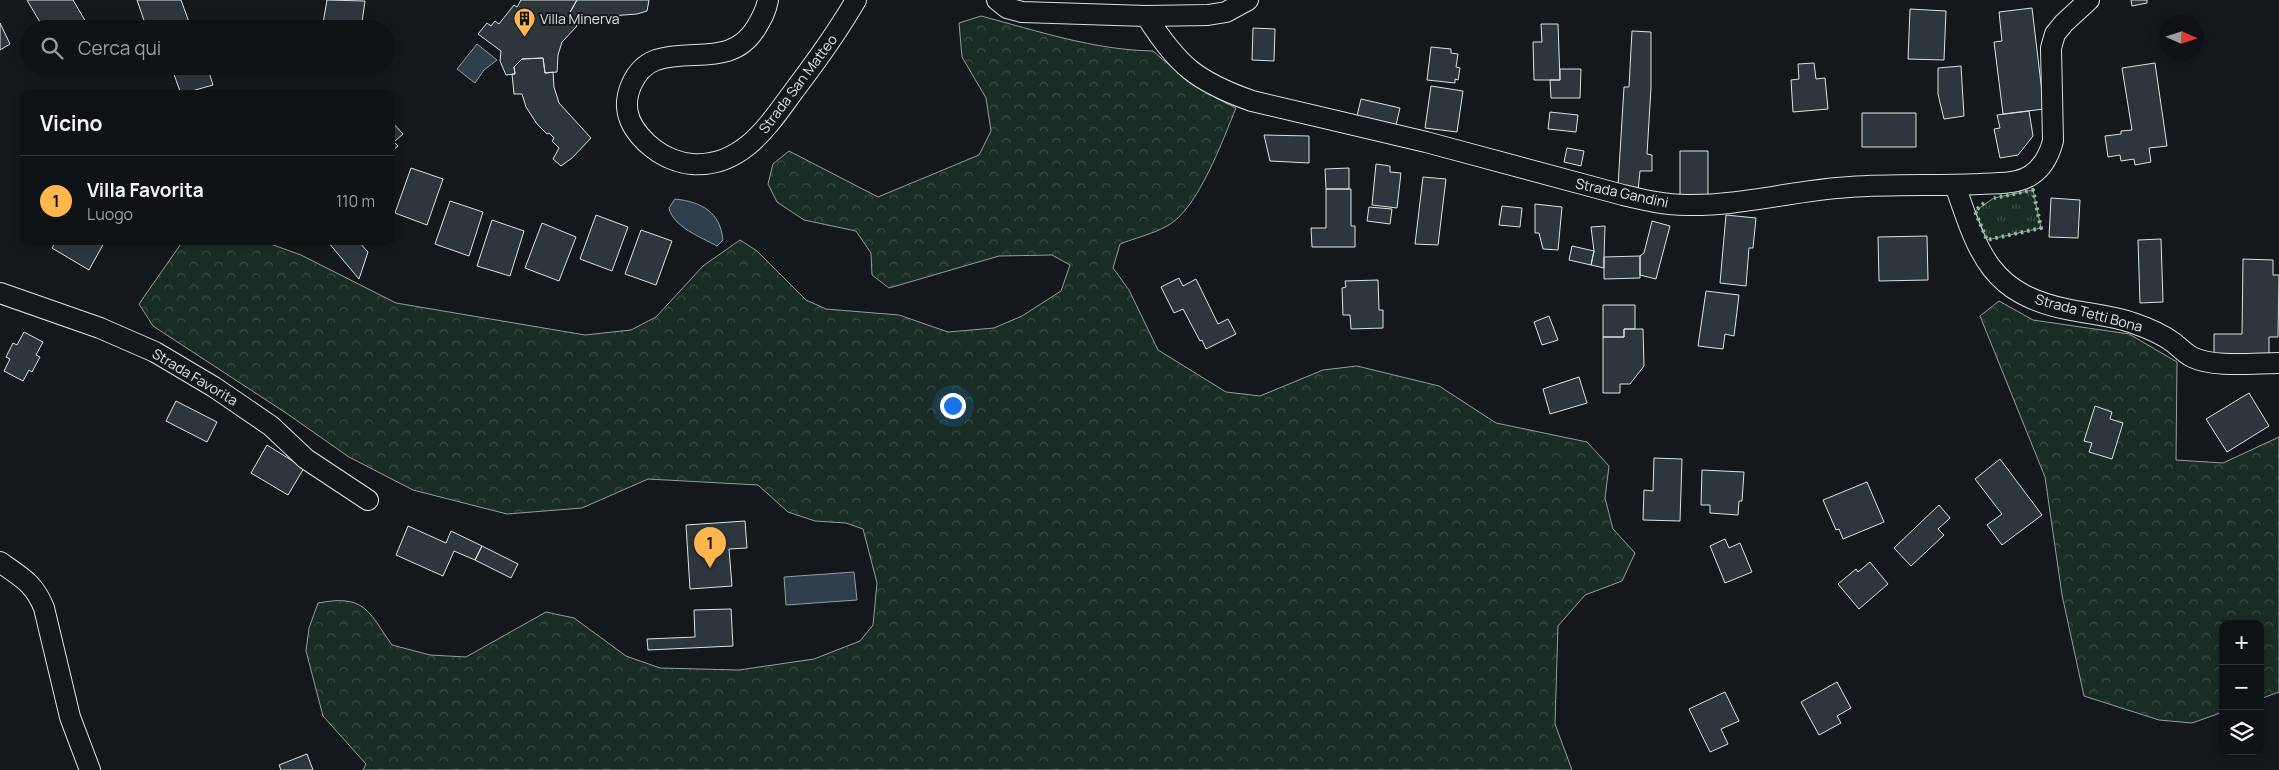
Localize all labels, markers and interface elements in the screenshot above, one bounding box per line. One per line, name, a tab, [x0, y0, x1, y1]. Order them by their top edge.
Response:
building icon: Villa Minerva	[512, 7, 536, 38]
place label: Villa Minerva	[540, 9, 620, 28]
north arrow	[2159, 15, 2204, 60]
search box	[20, 20, 395, 75]
street label: Strada San Matteo	[754, 30, 841, 137]
icon: search	[38, 34, 66, 62]
text: Cerca qui	[78, 35, 161, 61]
text: Vicino	[40, 109, 103, 137]
street label: Strada Gandini	[1574, 173, 1670, 212]
text: Villa Favorita	[87, 177, 204, 203]
text: 1	[52, 190, 60, 212]
text: 110 m	[336, 190, 375, 212]
text: Luogo	[87, 203, 133, 225]
street label: Strada Tetti Bona	[2033, 289, 2145, 336]
street label: Strada Favorita	[149, 344, 242, 410]
your location	[940, 393, 966, 419]
pin: 1	[694, 527, 726, 568]
map controls	[2219, 620, 2264, 755]
button: +	[2219, 620, 2264, 665]
button: −	[2219, 665, 2264, 710]
button: layers	[2219, 710, 2264, 755]

